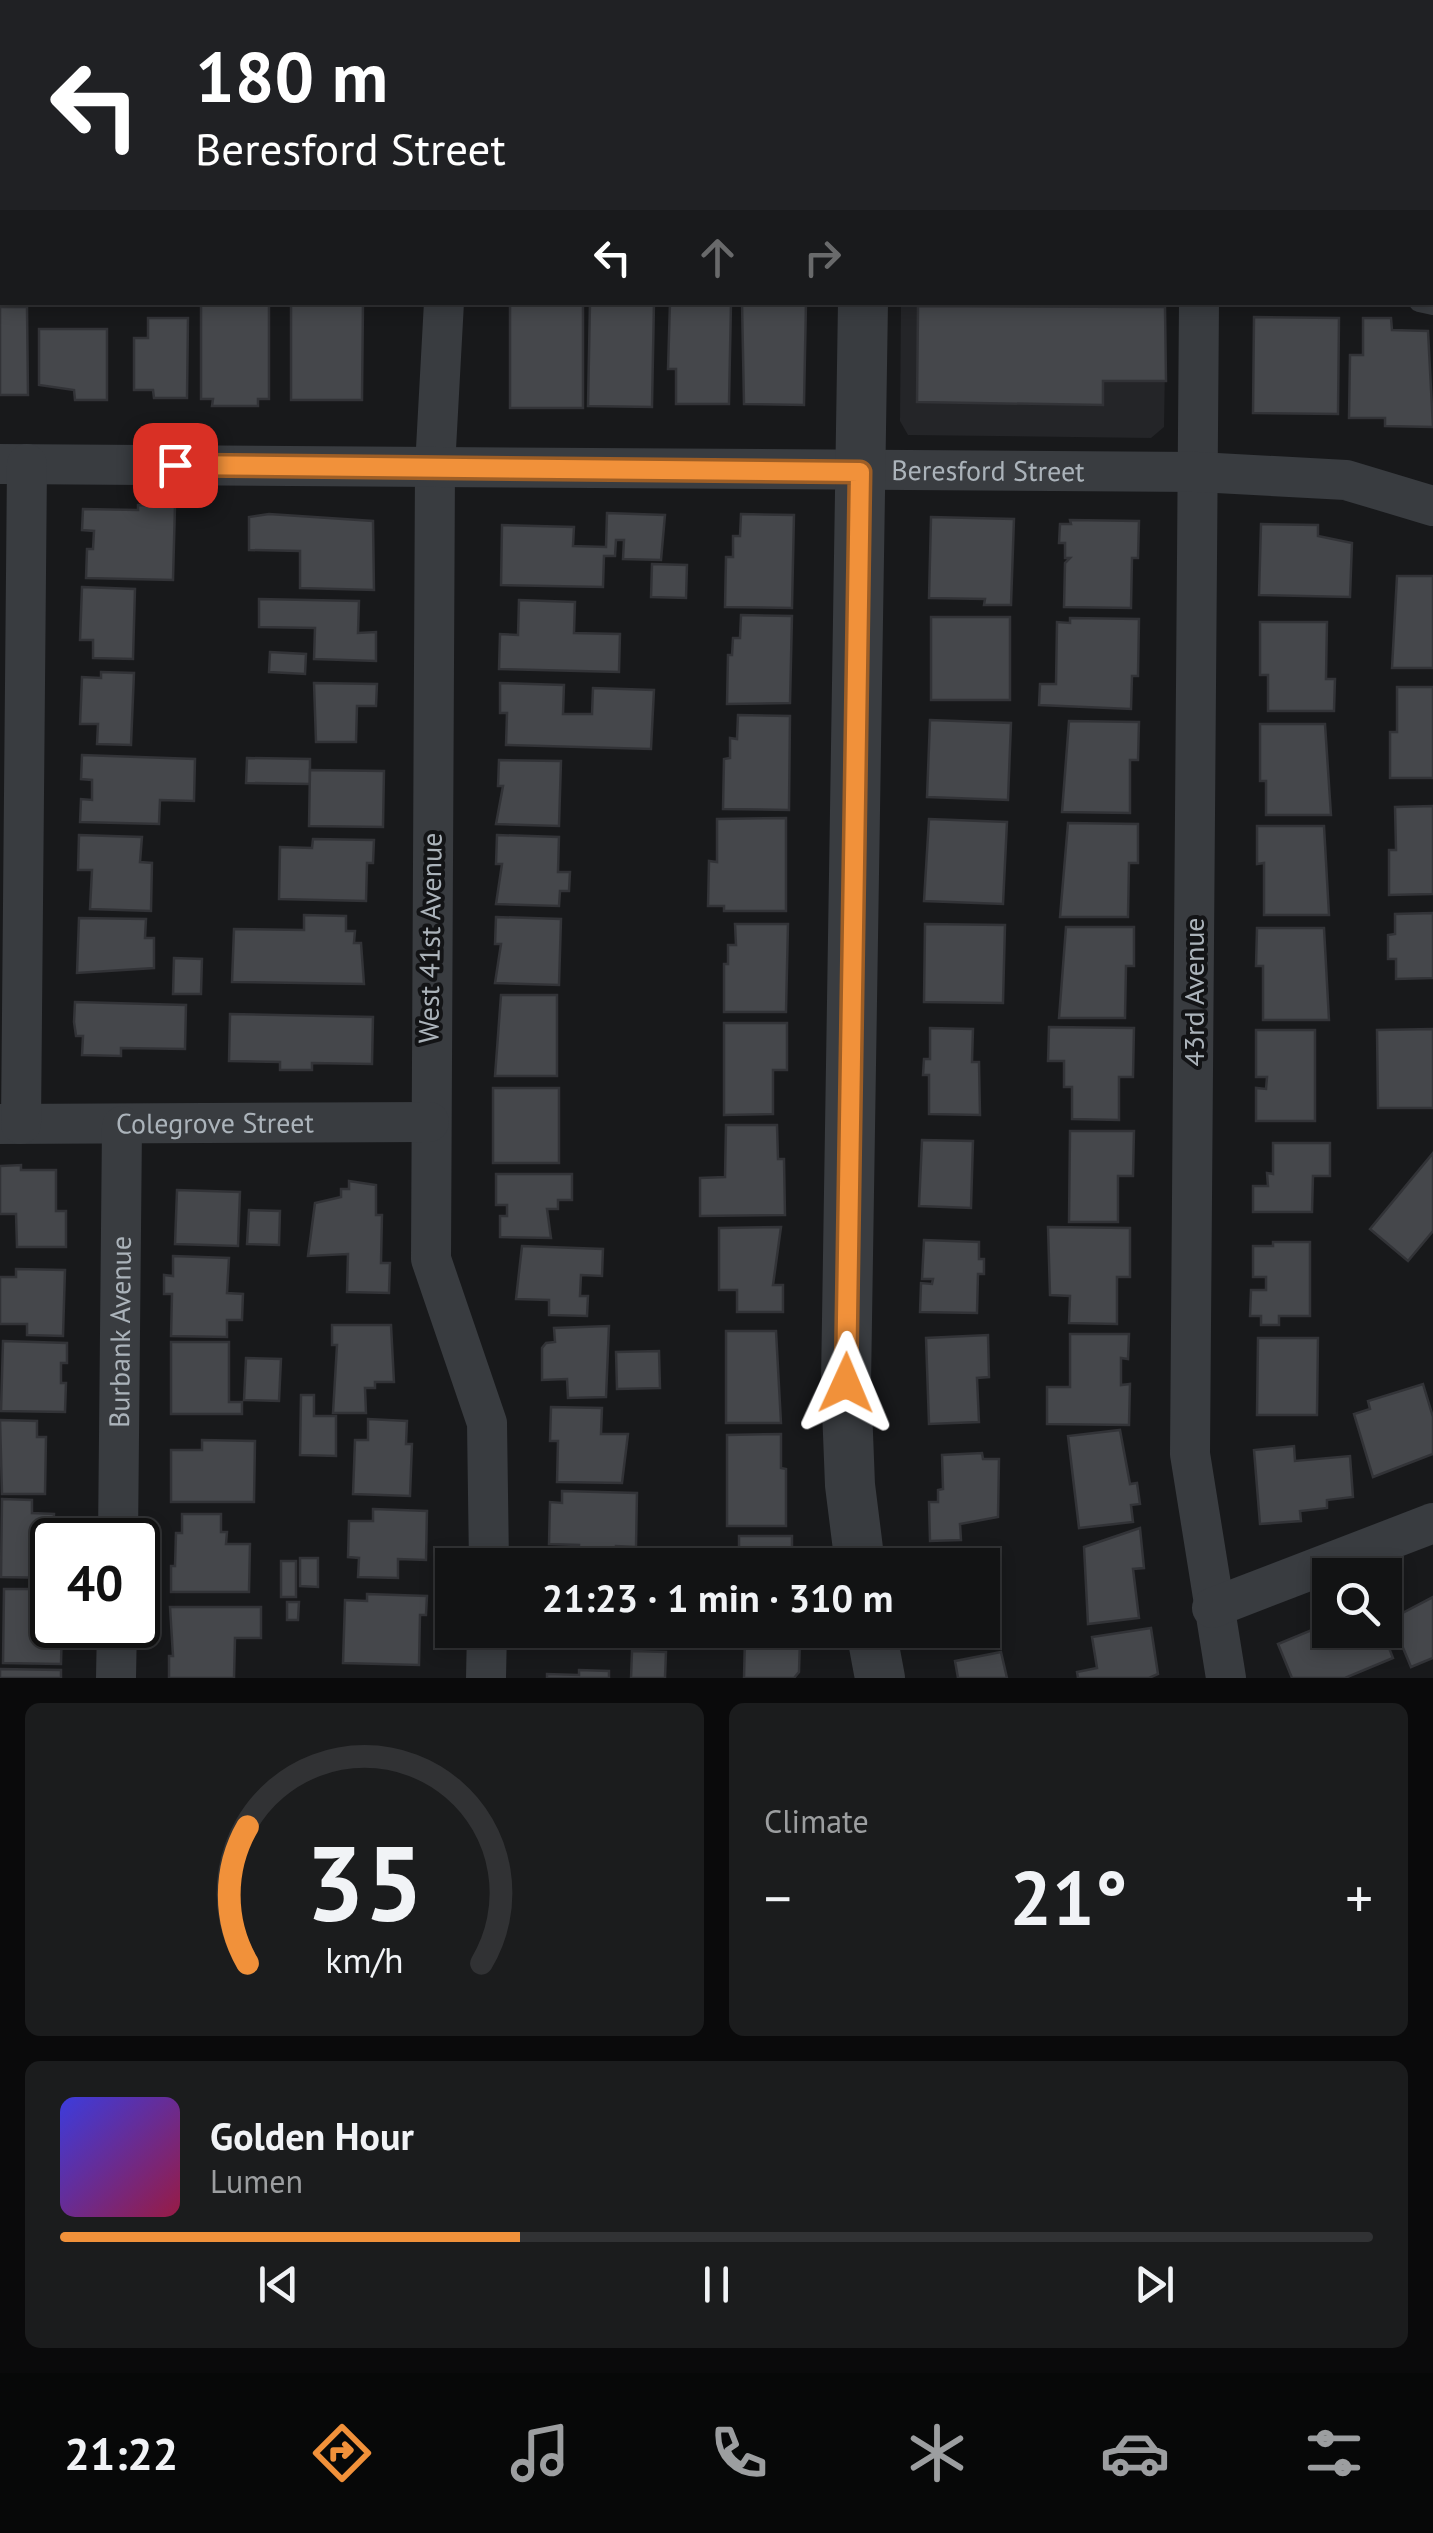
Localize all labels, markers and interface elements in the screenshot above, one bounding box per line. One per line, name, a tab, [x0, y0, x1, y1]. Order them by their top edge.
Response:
text: 180 m	[195, 31, 388, 121]
icon: left	[30, 40, 160, 170]
text: Beresford Street	[195, 119, 506, 177]
icon: left	[585, 230, 640, 285]
icon: ahead	[690, 230, 745, 285]
icon: right	[795, 230, 850, 285]
pin	[133, 423, 218, 508]
icon: arrive	[148, 438, 203, 493]
street label: Beresford Street	[891, 451, 1085, 489]
street label: West 41st Avenue	[409, 832, 450, 1044]
street label: 43rd Avenue	[1175, 917, 1212, 1067]
street label: Colegrove Street	[116, 1104, 315, 1141]
street label: Burbank Avenue	[100, 1236, 139, 1428]
position arrow	[794, 1331, 898, 1435]
speed limit sign: 40	[30, 1518, 160, 1648]
map controls	[1312, 1558, 1402, 1648]
button: search	[1312, 1558, 1402, 1648]
text: 21:23 · 1 min · 310 m	[542, 1573, 893, 1622]
text: Climate	[764, 1800, 869, 1842]
text: 35	[306, 1815, 423, 1950]
text: 21°	[1010, 1849, 1127, 1946]
text: −	[764, 1862, 792, 1933]
text: +	[1345, 1862, 1373, 1933]
text: km/h	[325, 1937, 404, 1983]
text: Golden Hour	[210, 2111, 414, 2160]
text: Lumen	[210, 2160, 303, 2202]
icon: previous	[251, 2257, 306, 2312]
icon: pause	[689, 2257, 744, 2312]
icon: next	[1127, 2257, 1182, 2312]
icon: directions	[307, 2418, 377, 2488]
icon: music	[505, 2418, 575, 2488]
icon: phone	[704, 2418, 774, 2488]
icon: climate	[902, 2418, 972, 2488]
icon: car	[1100, 2418, 1170, 2488]
icon: filters	[1299, 2418, 1369, 2488]
text: 21:22	[64, 2424, 178, 2482]

